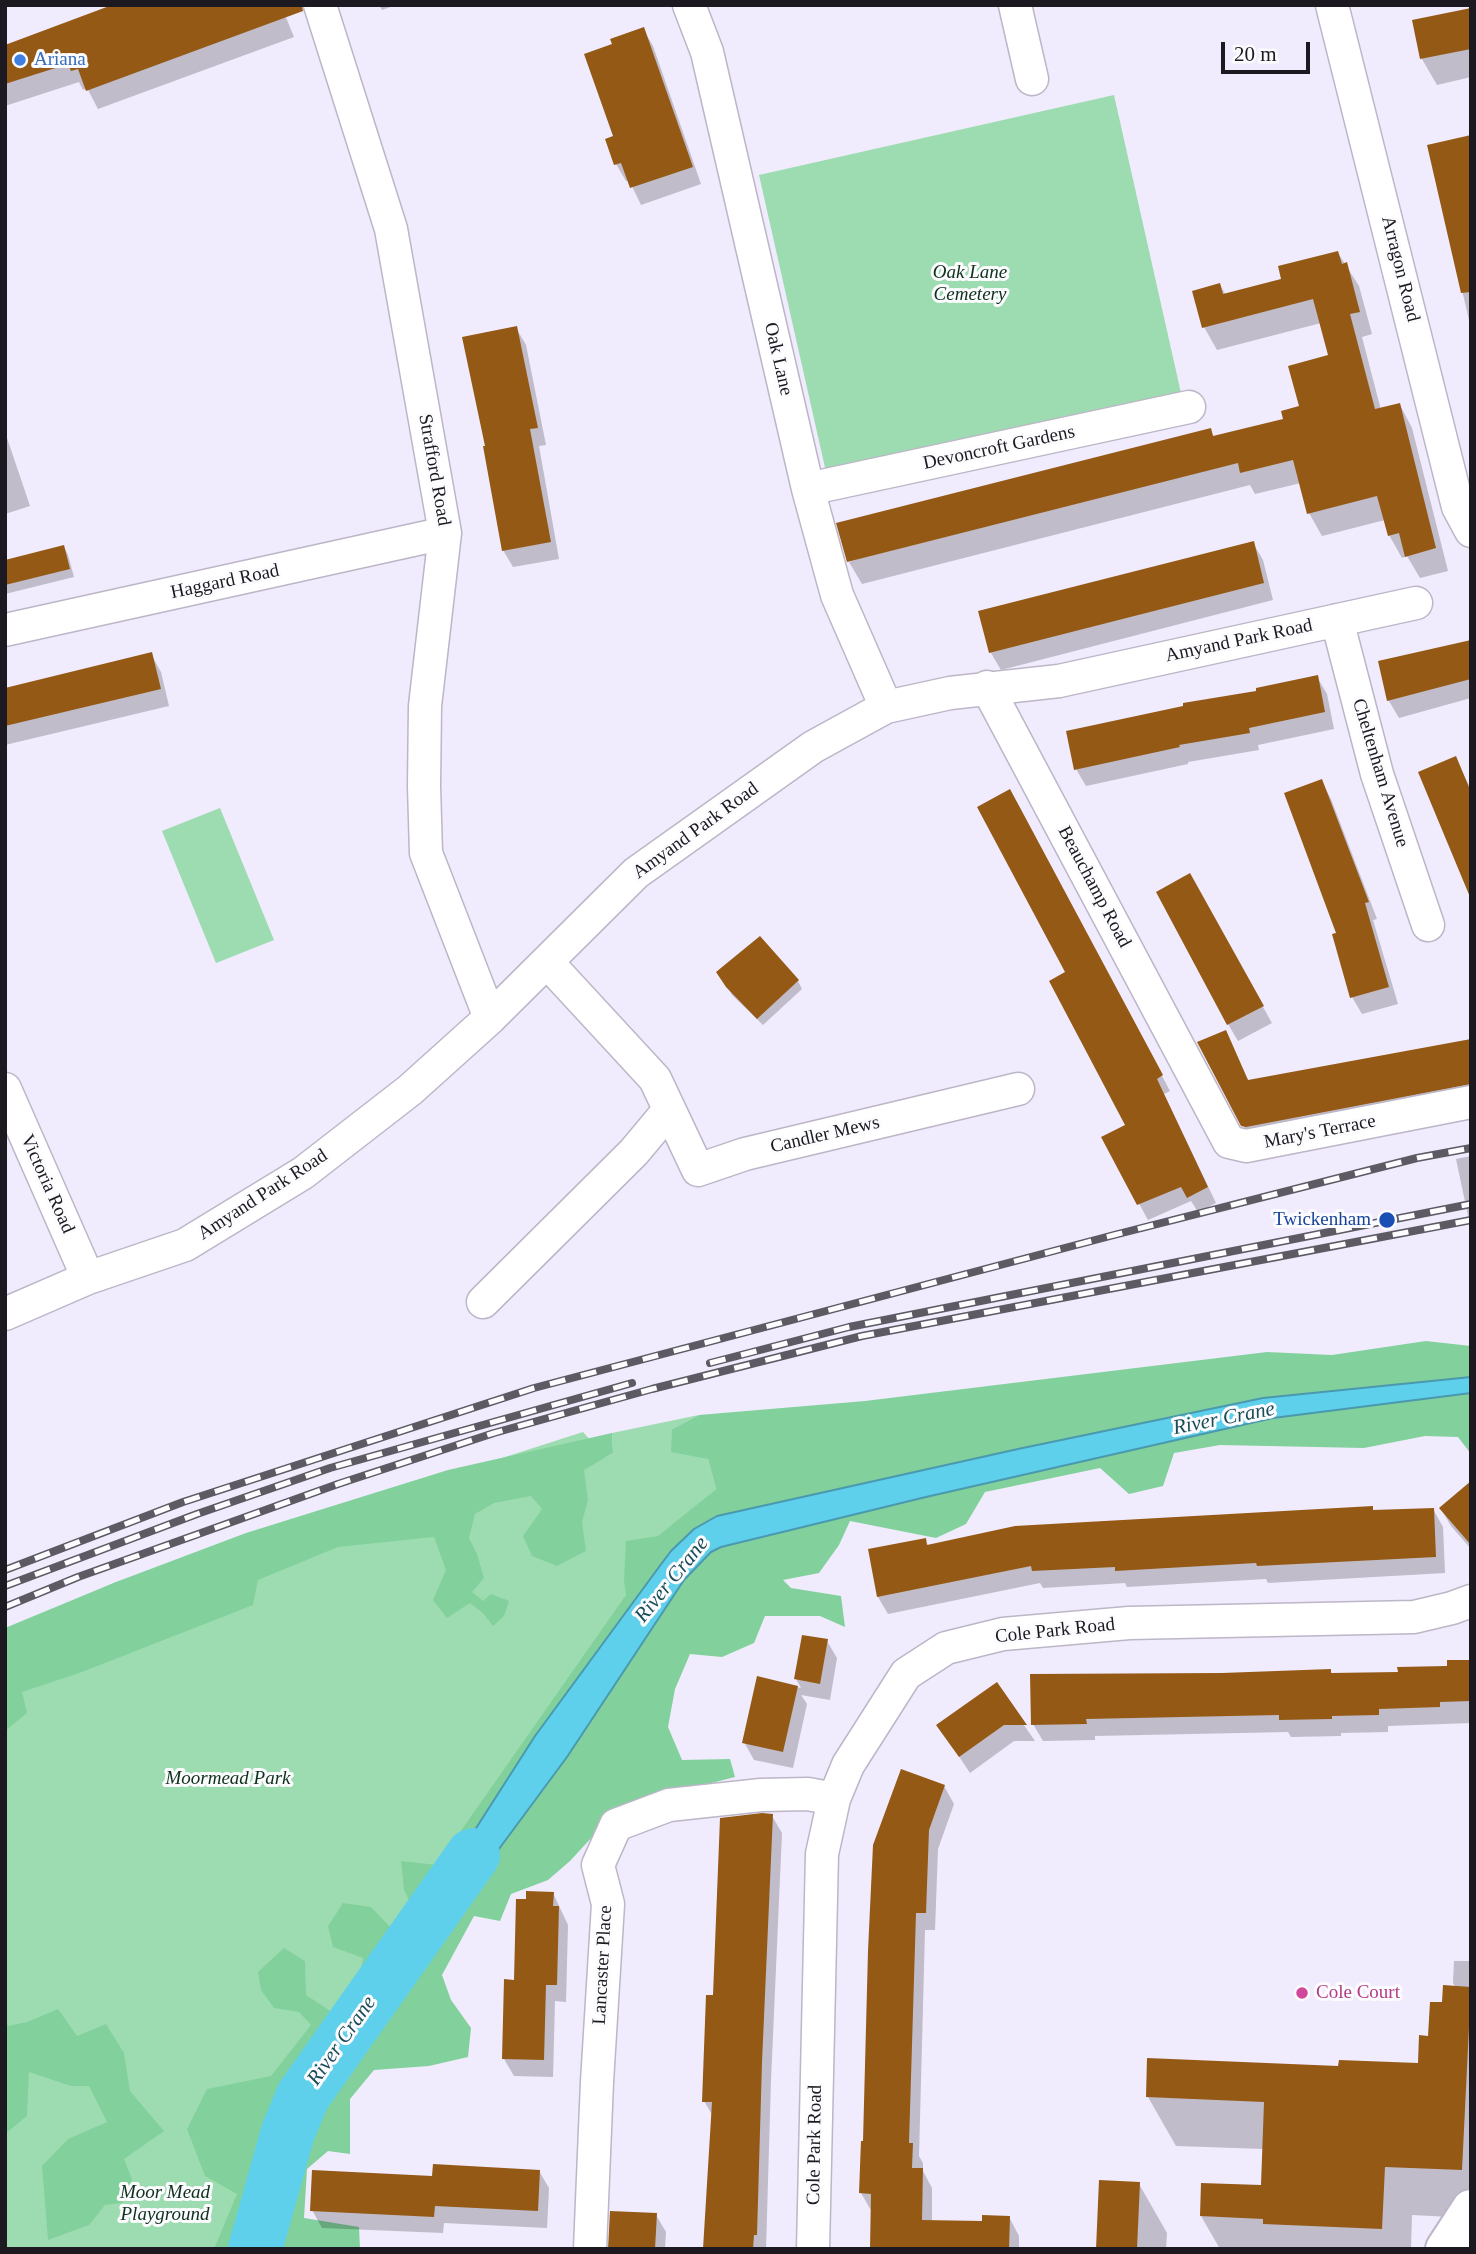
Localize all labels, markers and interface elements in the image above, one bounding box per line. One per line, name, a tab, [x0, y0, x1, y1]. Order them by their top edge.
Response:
scale bar	[1224, 28, 1313, 72]
text: 20 m	[1234, 42, 1277, 66]
place label: Ariana	[34, 49, 86, 71]
marker: Ariana	[12, 52, 28, 68]
street label: Arragon Road	[1376, 214, 1424, 324]
park label: Oak Lane Cemetery	[933, 262, 1007, 306]
street label: Oak Lane	[759, 320, 797, 398]
street label: Strafford Road	[413, 412, 455, 528]
street label: Devoncroft Gardens	[921, 421, 1077, 475]
street label: Haggard Road	[169, 559, 281, 605]
street label: Amyand Park Road	[1163, 614, 1315, 668]
street label: Cheltenham Avenue	[1347, 696, 1413, 850]
street label: Amyand Park Road	[629, 778, 763, 884]
street label: Beauchamp Road	[1052, 822, 1136, 952]
street label: Mary's Terrace	[1262, 1110, 1378, 1154]
street label: Candler Mews	[768, 1111, 882, 1159]
street label: Victoria Road	[15, 1131, 79, 1237]
street label: Amyand Park Road	[194, 1145, 332, 1245]
place label: Twickenham	[1273, 1209, 1371, 1231]
marker: Twickenham	[1377, 1210, 1397, 1230]
water label: River Crane	[1171, 1397, 1277, 1441]
water label: River Crane	[630, 1532, 714, 1628]
street label: Cole Park Road	[994, 1613, 1116, 1649]
park label: Moormead Park	[165, 1768, 291, 1790]
street label: Lancaster Place	[588, 1905, 618, 2025]
place label: Cole Court	[1316, 1982, 1400, 2004]
marker: Cole Court	[1294, 1985, 1310, 2001]
water label: River Crane	[302, 1991, 382, 2091]
street label: Cole Park Road	[803, 2085, 827, 2205]
park label: Moor Mead Playground	[120, 2182, 210, 2226]

